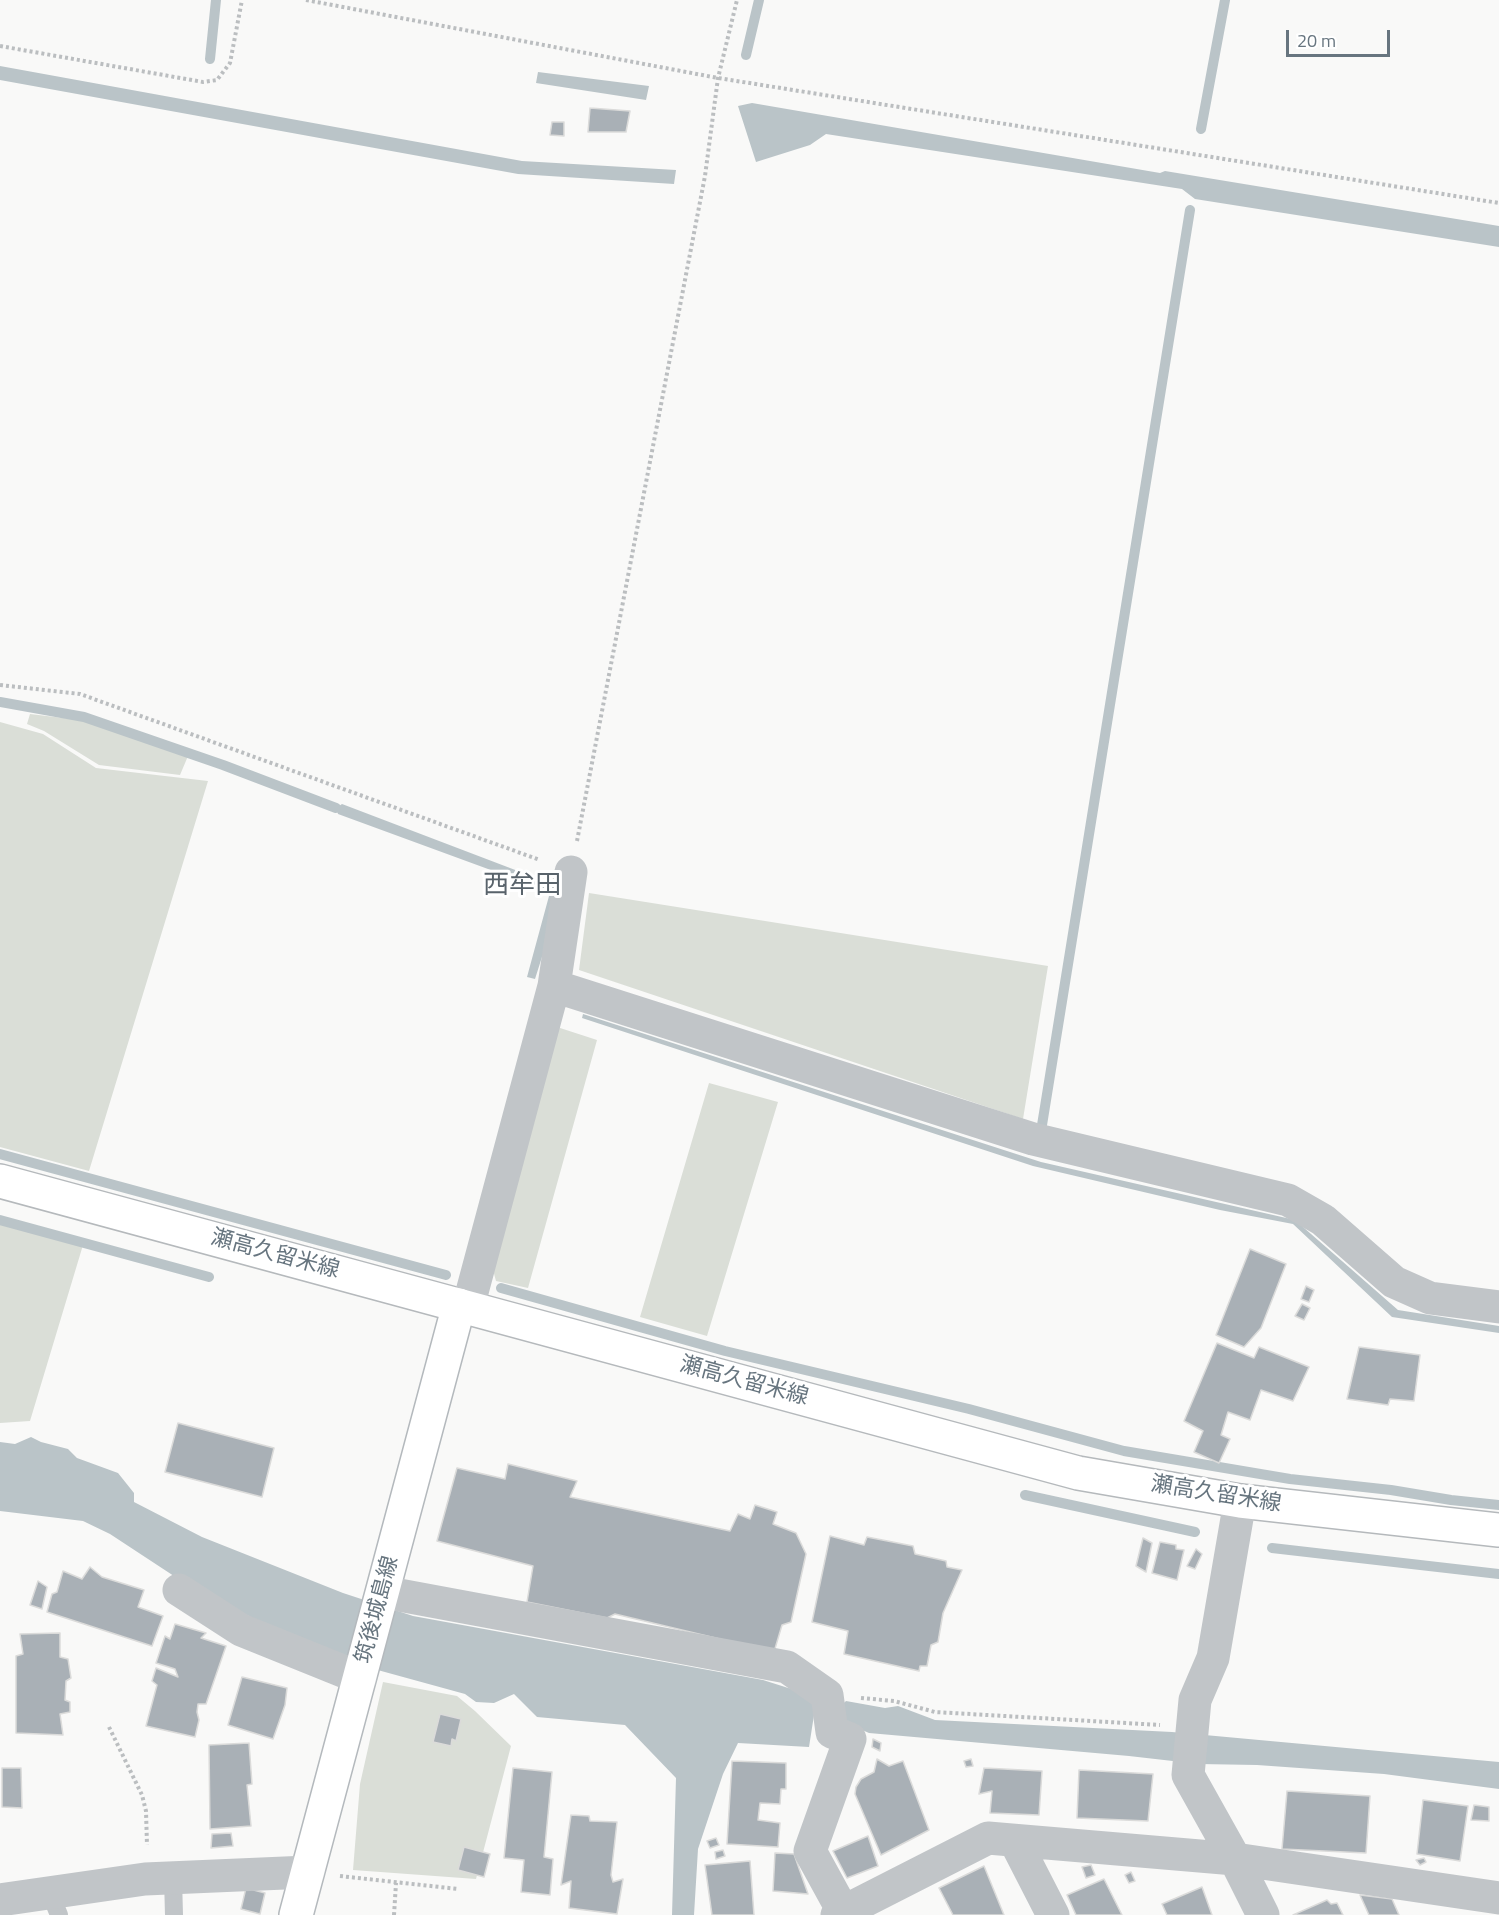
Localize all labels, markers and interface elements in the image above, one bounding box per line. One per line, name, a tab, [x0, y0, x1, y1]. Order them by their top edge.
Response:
scale bar	[1289, 18, 1392, 56]
text: 20 m	[1297, 27, 1336, 54]
district label: 西牟田	[483, 871, 561, 903]
street label: 瀬高久留米線	[208, 1225, 342, 1285]
street label: 瀬高久留米線	[677, 1352, 811, 1412]
street label: 瀬高久留米線	[1149, 1472, 1283, 1518]
street label: 筑後城島線	[351, 1553, 405, 1667]

